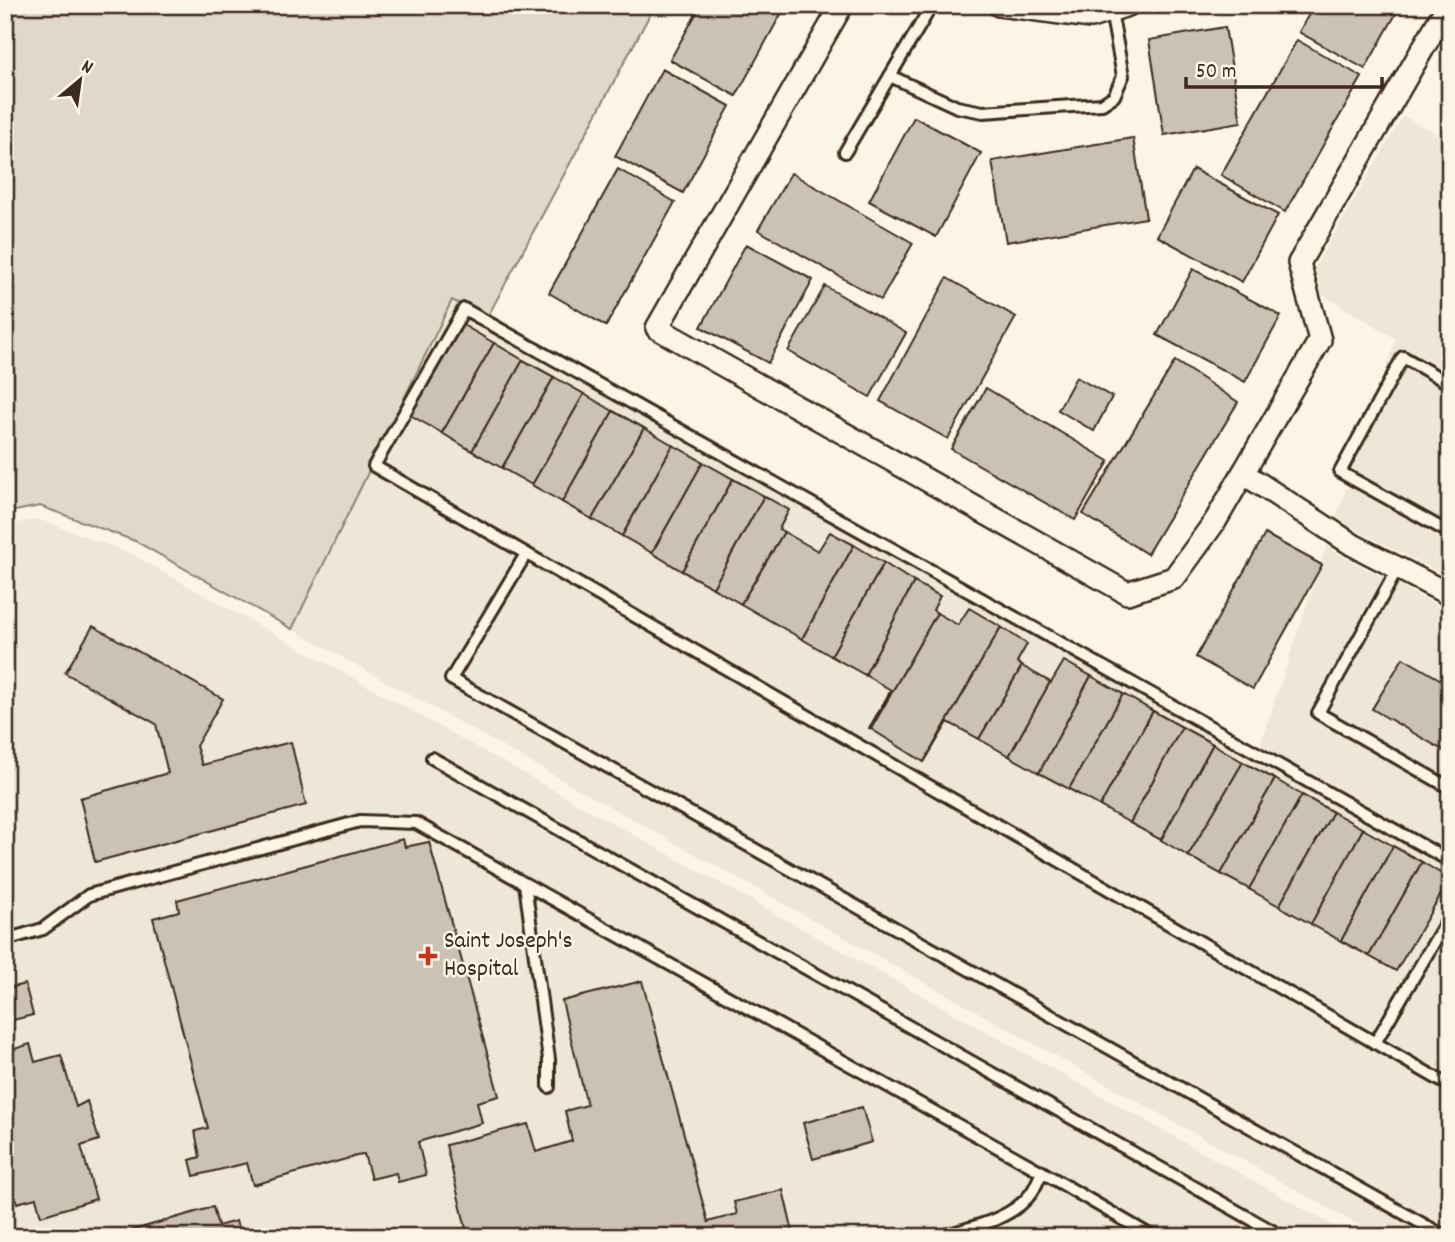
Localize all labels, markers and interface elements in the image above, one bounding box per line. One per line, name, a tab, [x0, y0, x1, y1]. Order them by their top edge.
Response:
north arrow	[46, 46, 116, 116]
scale bar	[1186, 46, 1382, 90]
text: N	[76, 54, 97, 82]
text: 50 m	[1196, 58, 1236, 88]
place label: Saint Joseph's Hospital	[444, 925, 573, 987]
marker: Saint Joseph's Hospital	[418, 946, 438, 966]

